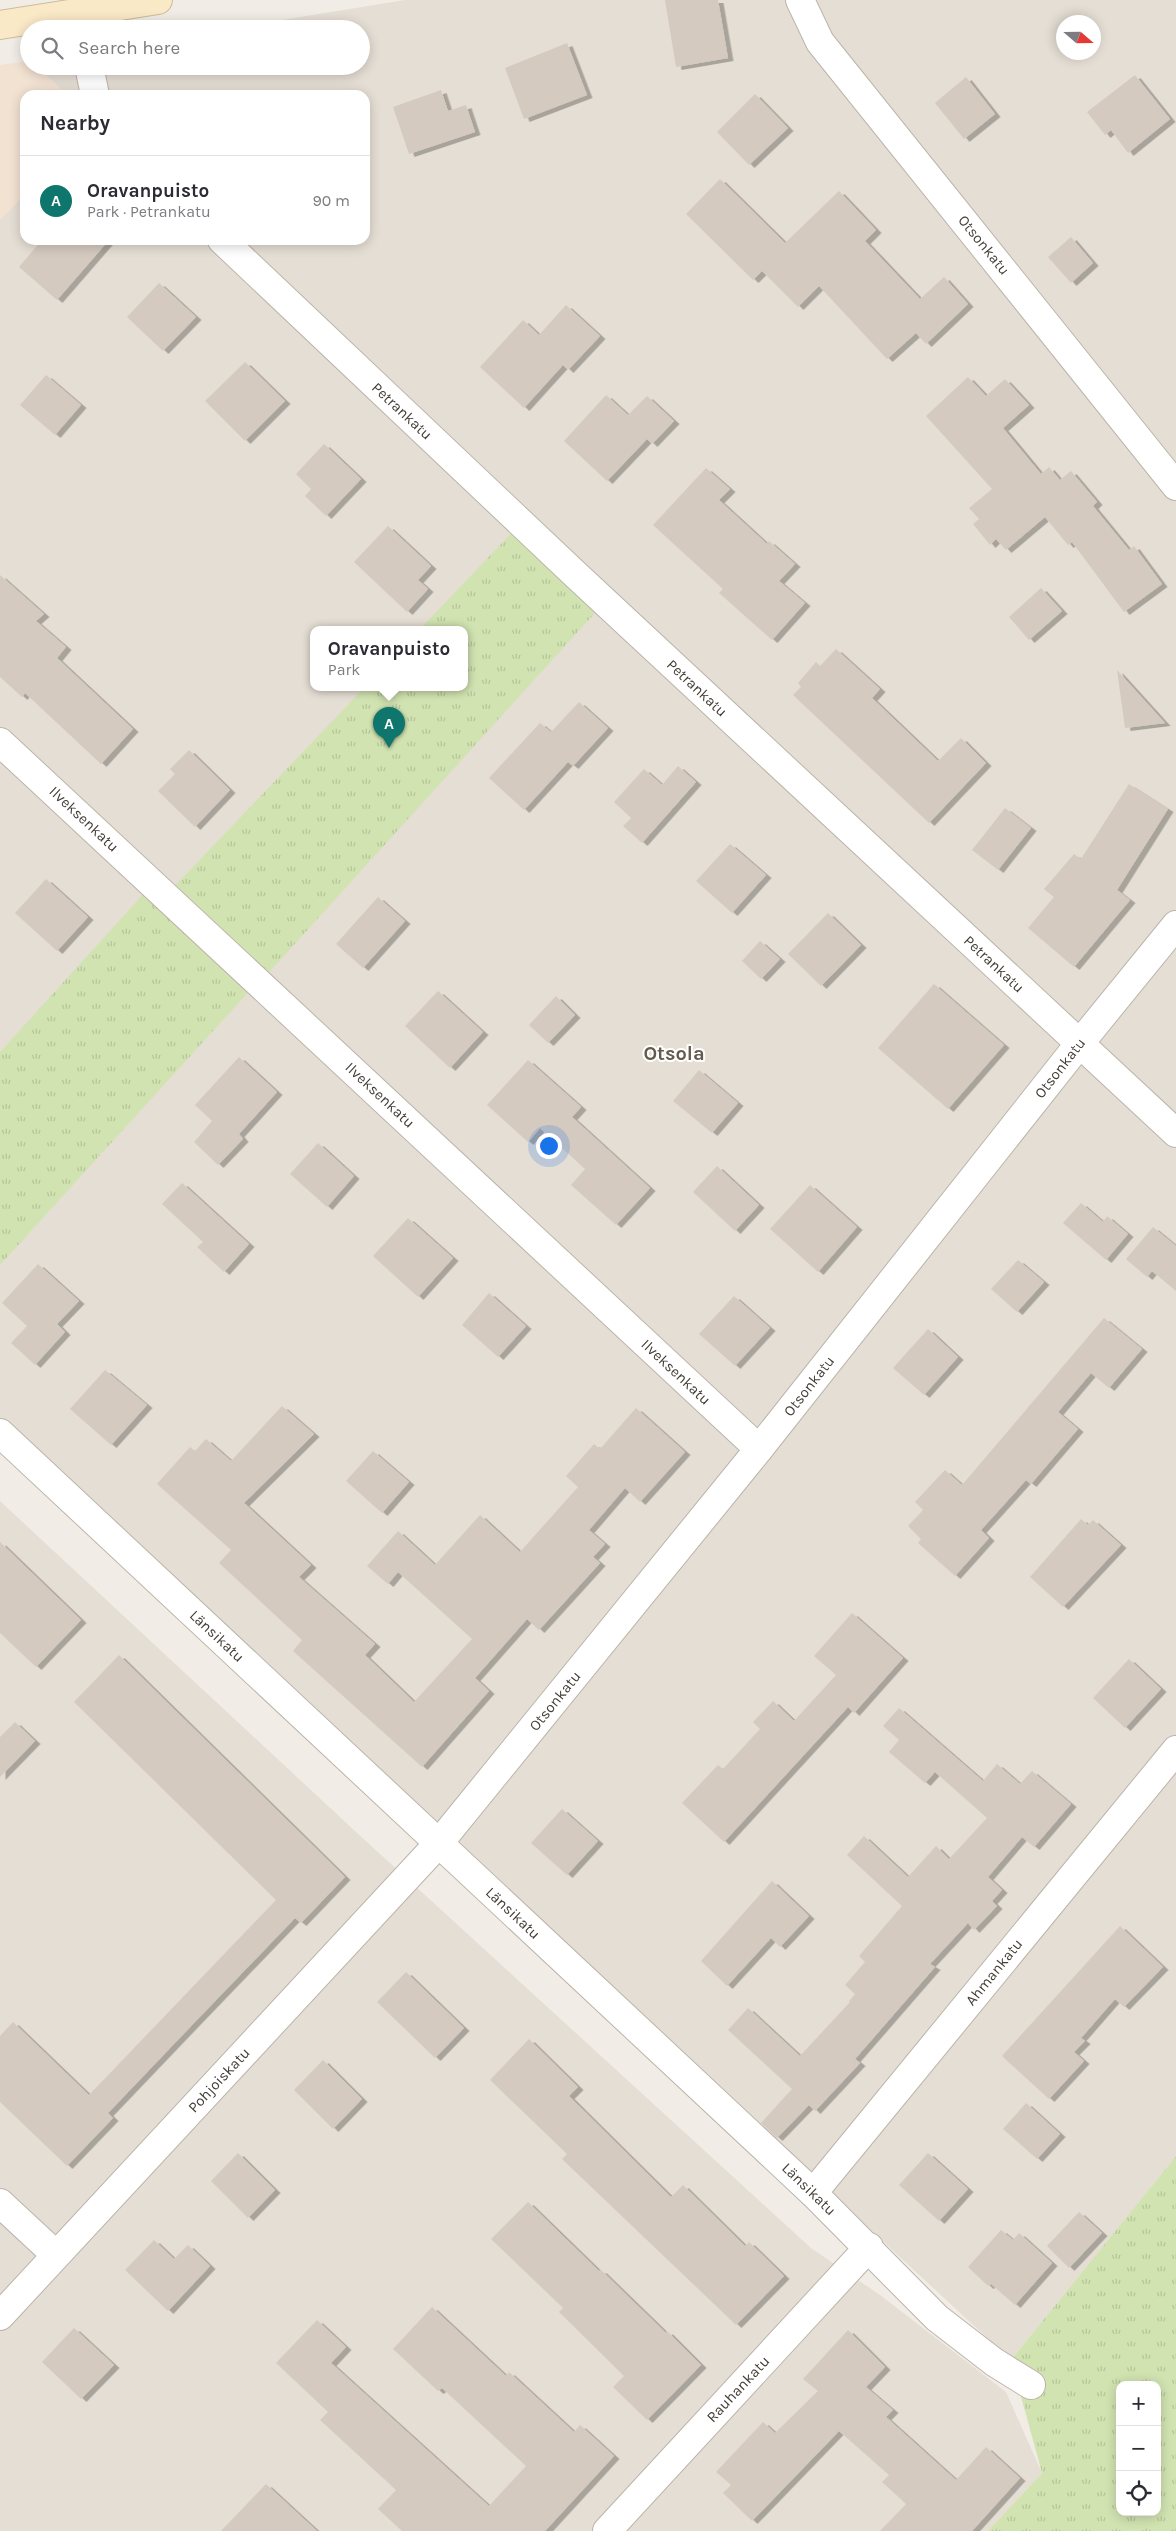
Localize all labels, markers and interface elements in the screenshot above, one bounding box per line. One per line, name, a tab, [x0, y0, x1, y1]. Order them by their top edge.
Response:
north arrow	[1056, 15, 1101, 60]
search box	[20, 20, 370, 75]
icon: search	[38, 34, 66, 62]
text: Search here	[78, 37, 180, 59]
text: Nearby	[40, 111, 110, 135]
text: Oravanpuisto	[87, 180, 209, 202]
text: A	[51, 191, 61, 210]
text: 90 m	[312, 191, 350, 210]
text: Park · Petrankatu	[87, 202, 211, 221]
street label: Otsonkatu	[954, 211, 1014, 279]
street label: Petrankatu	[368, 379, 436, 443]
popup	[310, 626, 468, 691]
text: Oravanpuisto	[328, 638, 450, 660]
street label: Petrankatu	[663, 656, 731, 720]
text: Park	[328, 660, 360, 679]
pin: A	[373, 707, 405, 748]
street label: Ilveksenkatu	[46, 782, 122, 856]
street label: Petrankatu	[960, 932, 1028, 996]
street label: Otsonkatu	[1031, 1034, 1089, 1102]
district label: Otsola	[643, 1042, 705, 1065]
street label: Ilveksenkatu	[342, 1058, 418, 1132]
your location	[536, 1133, 562, 1159]
street label: Ilveksenkatu	[638, 1335, 714, 1409]
street label: Otsonkatu	[780, 1352, 838, 1420]
street label: Länsikatu	[186, 1606, 248, 1666]
street label: Otsonkatu	[525, 1667, 585, 1735]
street label: Länsikatu	[482, 1883, 544, 1943]
street label: Ahmankatu	[962, 1935, 1026, 2009]
street label: Pohjoiskatu	[184, 2044, 254, 2116]
street label: Länsikatu	[778, 2159, 840, 2219]
street label: Rauhankatu	[703, 2352, 773, 2426]
map controls	[1116, 2381, 1161, 2516]
button: +	[1116, 2381, 1161, 2426]
button: −	[1116, 2426, 1161, 2471]
button: locate	[1116, 2471, 1161, 2516]

